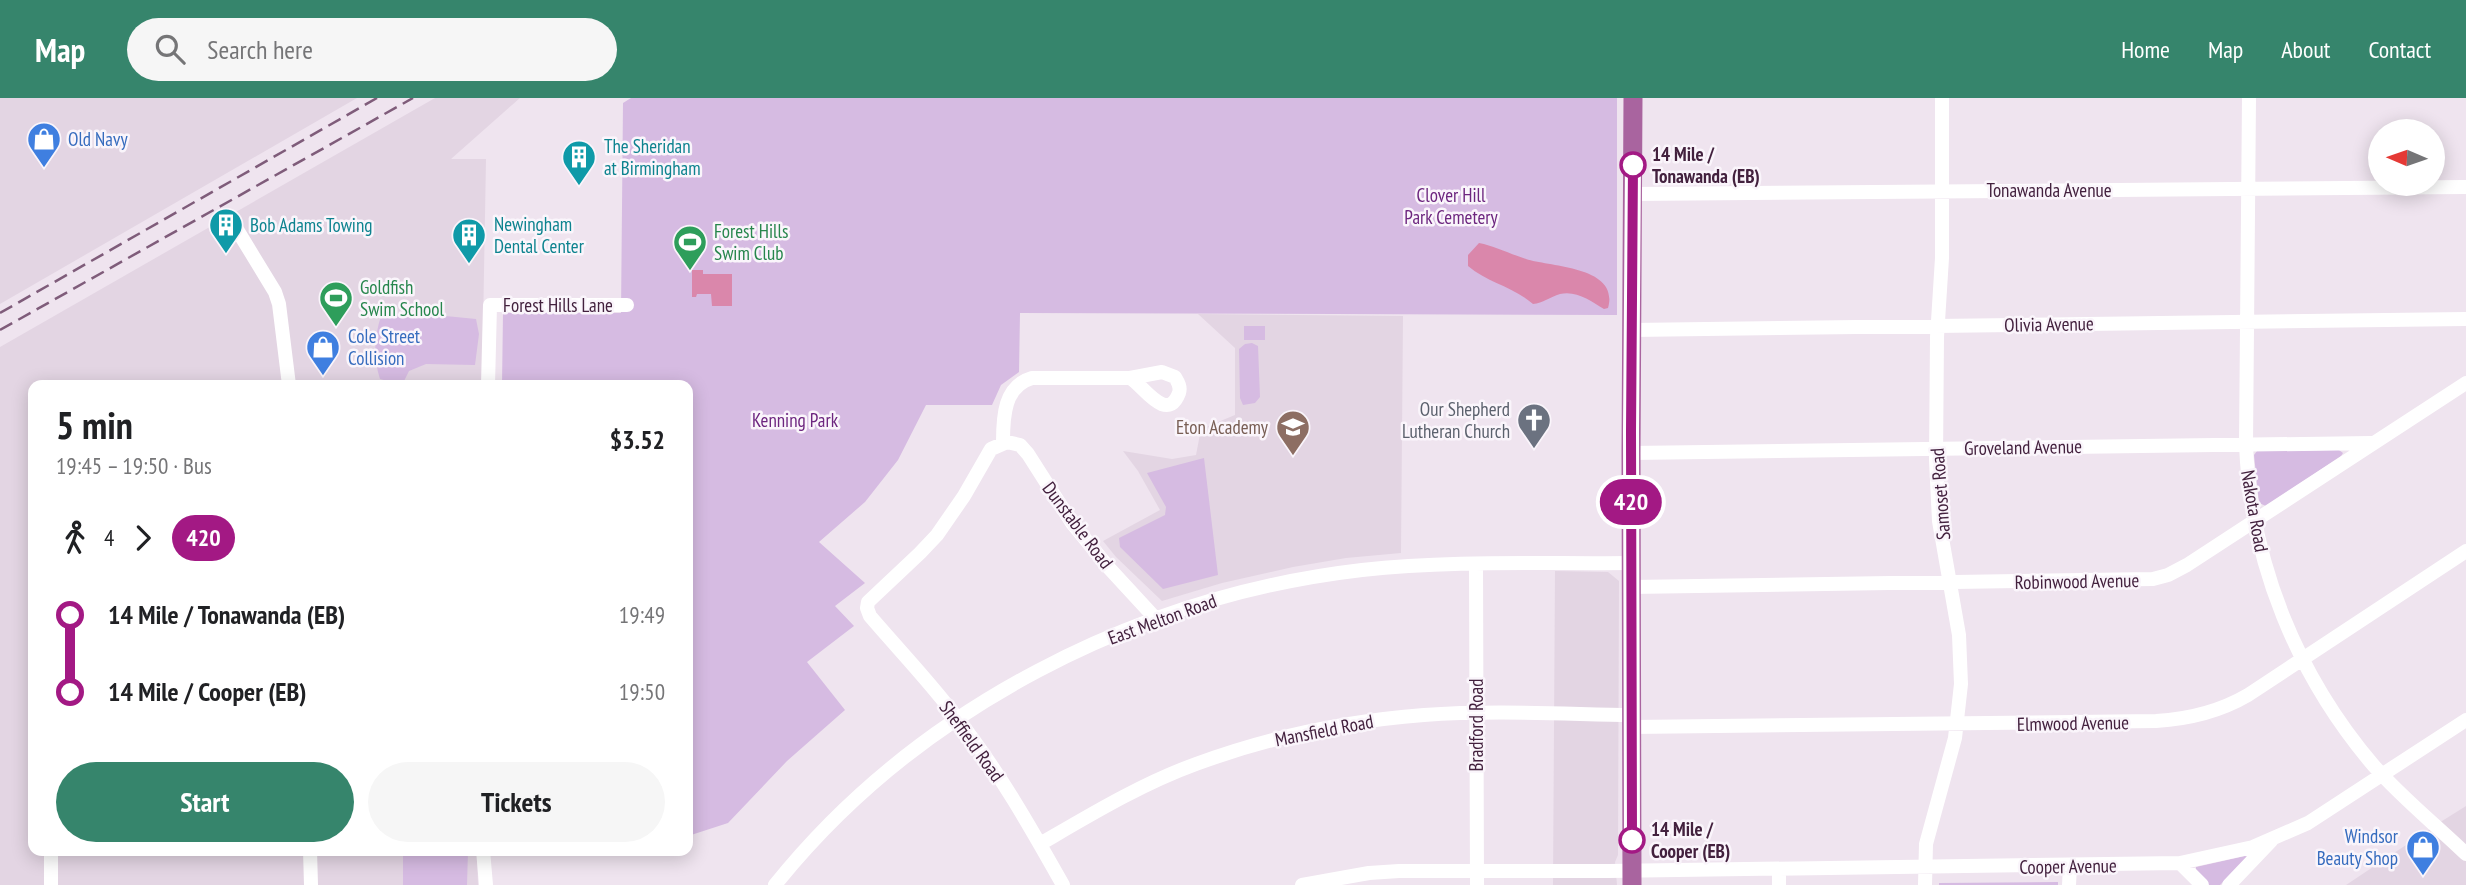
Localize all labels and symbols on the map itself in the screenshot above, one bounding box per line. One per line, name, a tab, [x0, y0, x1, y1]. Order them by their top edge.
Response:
north arrow	[2368, 119, 2445, 196]
shop icon: Old Navy	[25, 120, 63, 169]
place label: Old Navy	[68, 127, 129, 151]
place label: The Sheridan at Birmingham	[604, 134, 701, 180]
building icon: The Sheridan at Birmingham	[560, 138, 598, 187]
place label: 14 Mile / Tonawanda (EB)	[1652, 142, 1760, 188]
marker: 14 Mile / Tonawanda (EB)	[1620, 152, 1646, 178]
street label: Tonawanda Avenue	[1986, 178, 2112, 202]
park label: Clover Hill Park Cemetery	[1404, 183, 1499, 229]
building icon: Bob Adams Towing	[207, 206, 245, 255]
place label: Newingham Dental Center	[494, 212, 585, 258]
place label: Bob Adams Towing	[250, 213, 373, 237]
building icon: Newingham Dental Center	[450, 216, 488, 265]
place label: Forest Hills Swim Club	[714, 219, 788, 265]
sports icon: Forest Hills Swim Club	[671, 223, 709, 272]
place label: Goldfish Swim School	[360, 275, 445, 321]
sports icon: Goldfish Swim School	[317, 279, 355, 328]
street label: Forest Hills Lane	[503, 293, 613, 317]
street label: Olivia Avenue	[2004, 311, 2094, 337]
place label: Cole Street Collision	[348, 324, 421, 370]
shop icon: Cole Street Collision	[304, 328, 342, 377]
place label: Our Shepherd Lutheran Church	[1402, 397, 1510, 443]
church icon: Our Shepherd Lutheran Church	[1515, 401, 1553, 450]
park label: Kenning Park	[752, 408, 839, 432]
school or university icon: Eton Academy	[1274, 408, 1312, 457]
place label: Eton Academy	[1176, 415, 1269, 439]
street label: Groveland Avenue	[1964, 434, 2082, 460]
street label: Samoset Road	[1925, 447, 1955, 541]
street label: Nakota Road	[2236, 468, 2274, 554]
street label: Dunstable Road	[1037, 477, 1119, 573]
line badge: 420	[1591, 479, 1671, 525]
street label: Robinwood Avenue	[2015, 568, 2140, 594]
street label: East Melton Road	[1104, 588, 1220, 650]
street label: Bradford Road	[1464, 679, 1488, 771]
street label: Sheffield Road	[935, 696, 1009, 786]
street label: Mansfield Road	[1273, 709, 1375, 751]
street label: Elmwood Avenue	[2017, 710, 2129, 736]
place label: 14 Mile / Cooper (EB)	[1651, 817, 1730, 863]
place label: Windsor Beauty Shop	[2317, 824, 2399, 870]
marker: 14 Mile / Cooper (EB)	[1619, 827, 1645, 853]
shop icon: Windsor Beauty Shop	[2404, 828, 2442, 877]
street label: Cooper Avenue	[2019, 853, 2117, 879]

